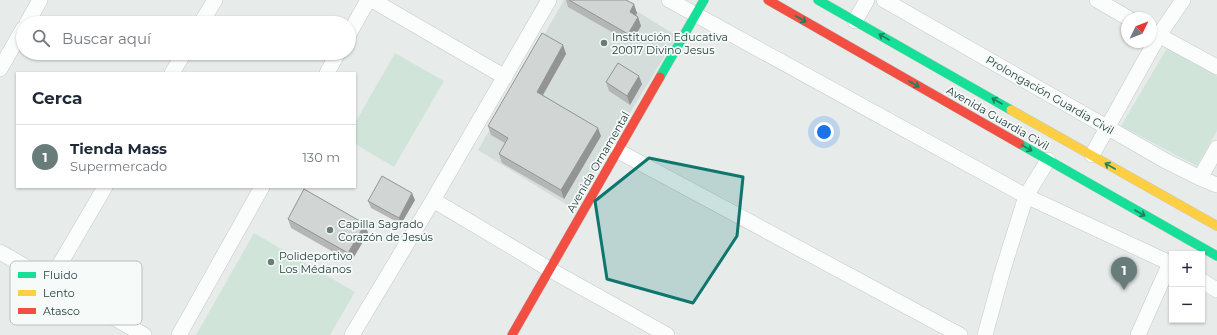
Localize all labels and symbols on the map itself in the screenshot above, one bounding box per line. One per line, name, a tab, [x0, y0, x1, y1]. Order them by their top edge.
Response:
north arrow	[1121, 12, 1157, 48]
one-way arrow	[795, 16, 807, 24]
place label: Institución Educativa 20017 Divino Jesus	[612, 30, 728, 57]
one-way arrow	[878, 33, 890, 41]
marker: Institución Educativa 20017 Divino Jesus	[599, 38, 609, 48]
street label: Prolongación Guardia Civil	[983, 53, 1117, 137]
one-way arrow	[908, 80, 920, 88]
street label: Avenida Guardia Civil	[944, 83, 1052, 153]
one-way arrow	[991, 97, 1003, 105]
street label: Avenida Ornamental	[563, 109, 633, 215]
your location	[814, 122, 834, 142]
one-way arrow	[1021, 145, 1033, 153]
one-way arrow	[1104, 161, 1116, 169]
one-way arrow	[1134, 209, 1146, 217]
place label: Capilla Sagrado Corazón de Jesús	[338, 217, 434, 244]
marker: Capilla Sagrado Corazón de Jesús	[325, 225, 335, 235]
place label: Polideportivo Los Médanos	[279, 249, 353, 276]
marker: Polideportivo Los Médanos	[266, 257, 276, 267]
pin: 1	[1111, 257, 1137, 290]
legend	[10, 261, 142, 325]
text: Fluido	[43, 268, 78, 282]
text: Lento	[43, 286, 75, 300]
text: Atasco	[43, 304, 80, 318]

